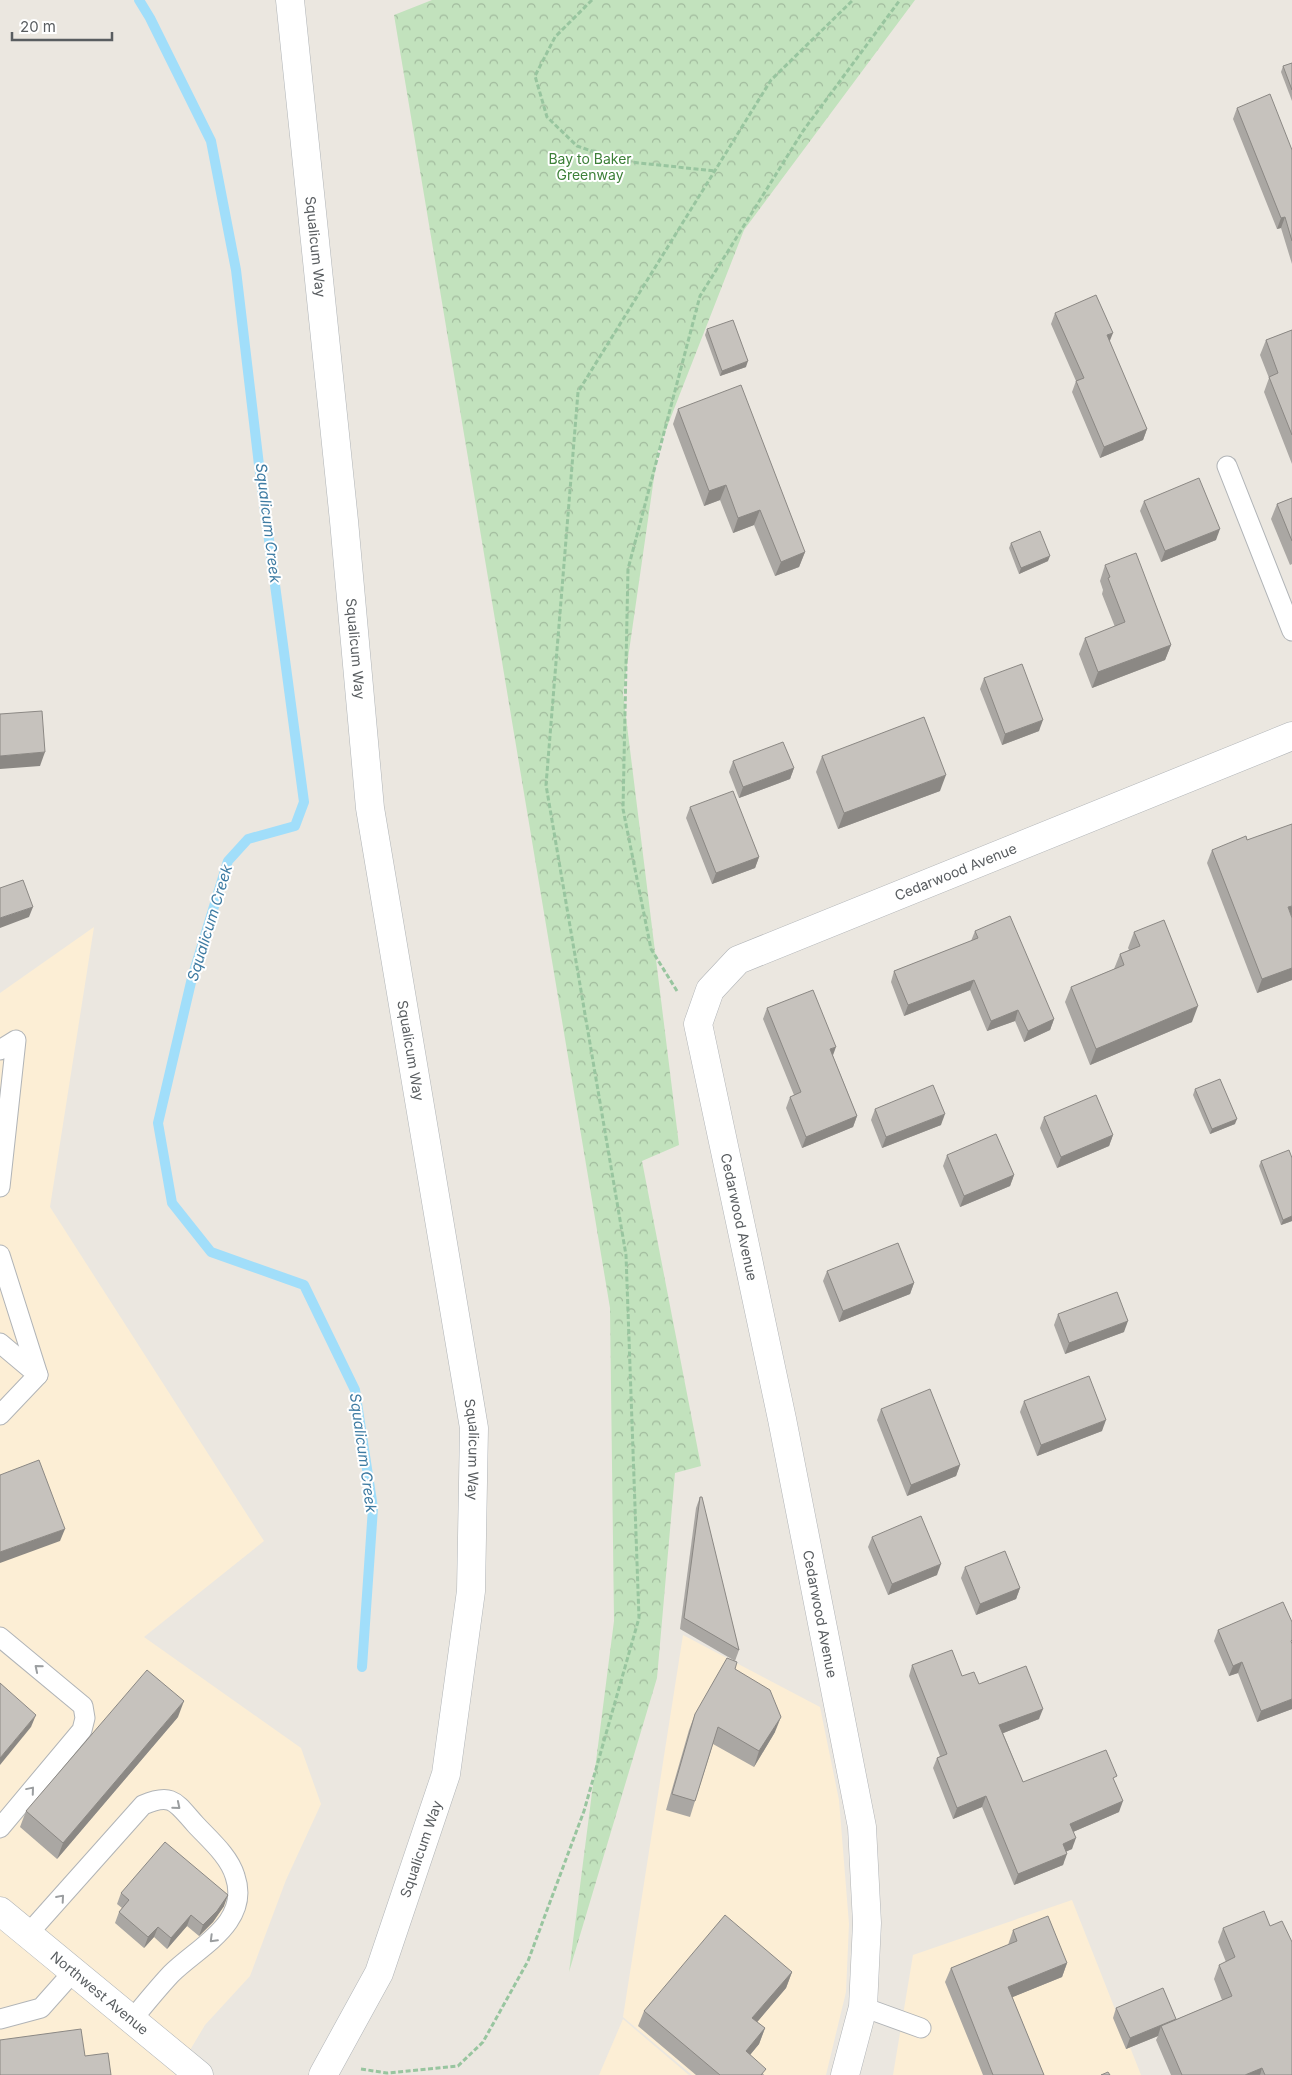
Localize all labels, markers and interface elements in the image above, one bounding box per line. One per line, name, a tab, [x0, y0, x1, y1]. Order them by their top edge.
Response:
scale bar	[12, 10, 112, 42]
text: 20 m	[20, 17, 56, 36]
park label: Bay to Baker Greenway	[548, 150, 632, 183]
street label: Squalicum Way	[302, 195, 330, 298]
water label: Squalicum Creek	[252, 462, 285, 585]
street label: Squalicum Way	[343, 597, 369, 700]
street label: Cedarwood Avenue	[892, 839, 1019, 904]
water label: Squalicum Creek	[183, 862, 236, 983]
street label: Squalicum Way	[394, 999, 428, 1102]
street label: Cedarwood Avenue	[718, 1152, 761, 1282]
water label: Squalicum Creek	[346, 1392, 381, 1515]
street label: Squalicum Way	[461, 1397, 483, 1500]
street label: Cedarwood Avenue	[800, 1549, 841, 1679]
one-way arrow	[35, 1666, 44, 1674]
one-way arrow	[26, 1787, 35, 1796]
street label: Squalicum Way	[396, 1798, 445, 1900]
one-way arrow	[172, 1801, 181, 1810]
one-way arrow	[55, 1895, 64, 1904]
one-way arrow	[210, 1933, 219, 1942]
street label: Northwest Avenue	[47, 1947, 152, 2038]

